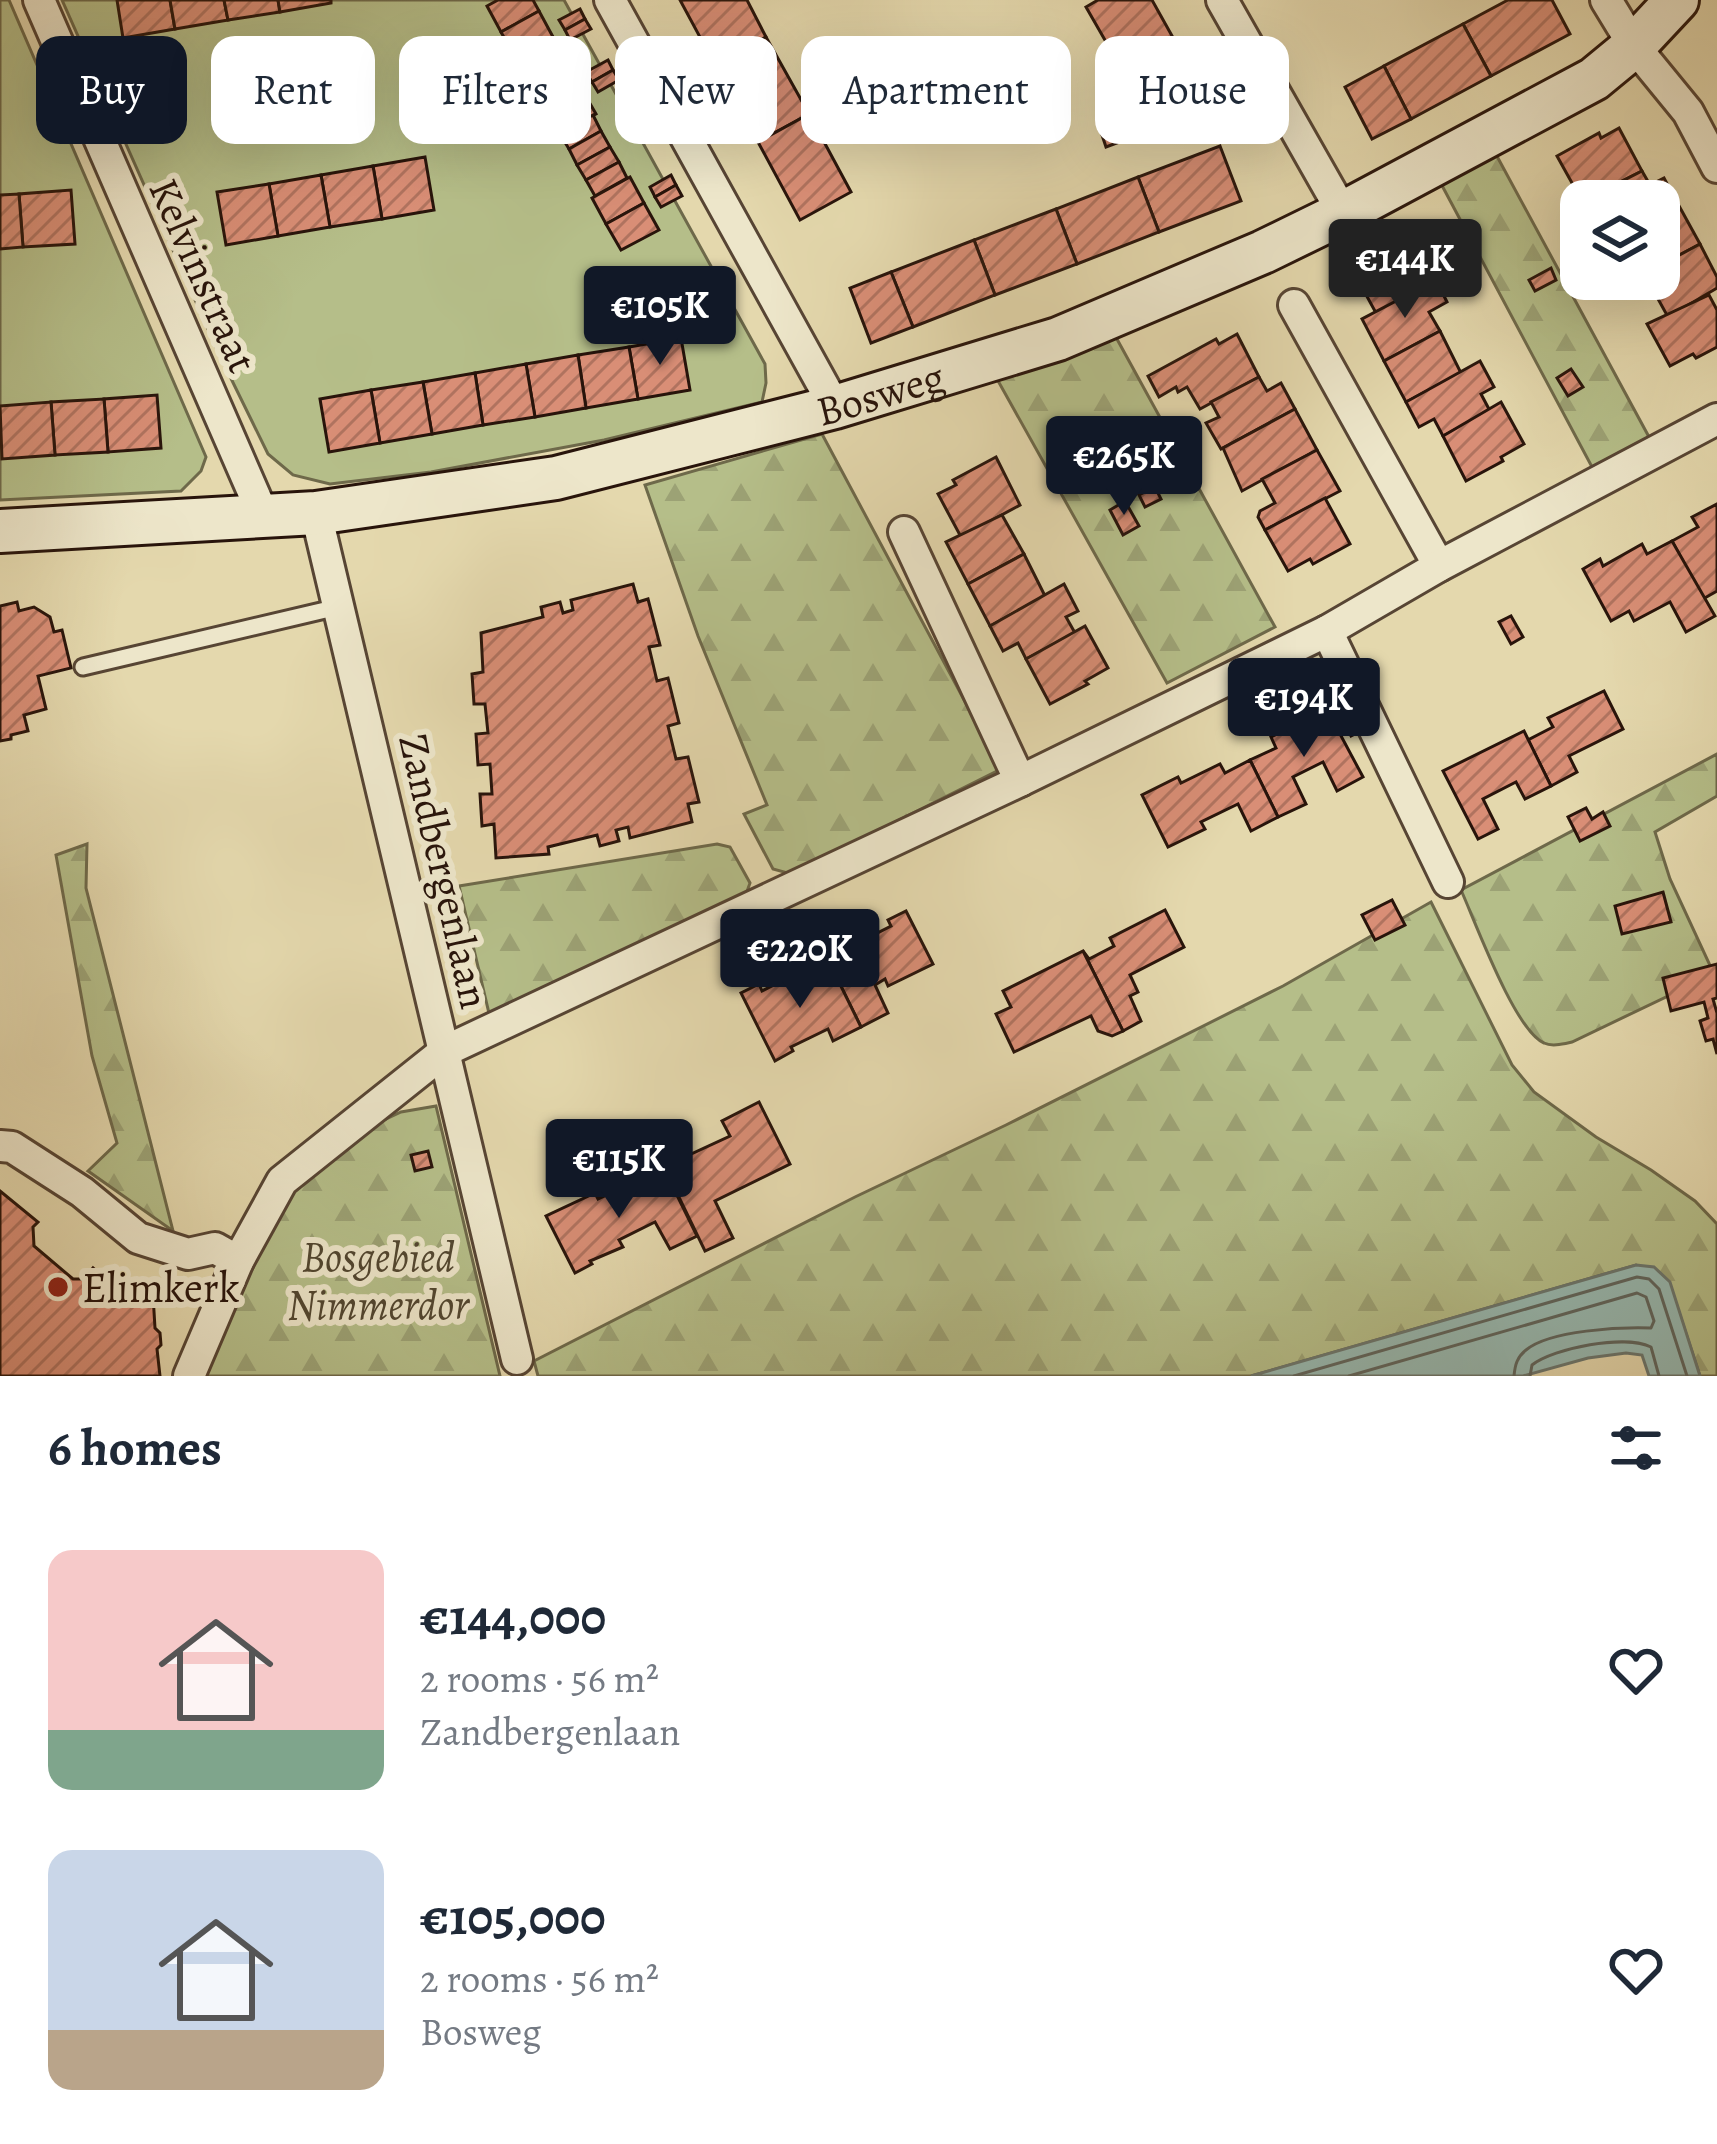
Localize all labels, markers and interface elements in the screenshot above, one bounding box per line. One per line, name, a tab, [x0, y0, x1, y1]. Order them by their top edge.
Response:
chip: Buy	[36, 36, 187, 144]
chip: Rent	[211, 36, 375, 144]
chip: Filters	[399, 36, 591, 144]
chip: New	[615, 36, 777, 144]
chip: Apartment	[801, 36, 1071, 144]
chip: House	[1095, 36, 1289, 144]
street label: Kelvinstraat	[135, 169, 272, 382]
map controls	[1560, 180, 1680, 300]
button: layers	[1560, 180, 1680, 300]
pin: €144K	[1321, 219, 1489, 321]
text: €144K	[1356, 231, 1454, 284]
pin: €105K	[576, 266, 744, 368]
text: €105K	[611, 278, 709, 331]
street label: Bosweg	[810, 347, 951, 440]
pin: €265K	[1040, 416, 1208, 518]
text: €265K	[1073, 428, 1175, 481]
pin: €194K	[1220, 658, 1388, 760]
text: €194K	[1255, 670, 1353, 723]
street label: Zandbergenlaan	[385, 728, 504, 1014]
pin: €220K	[716, 909, 884, 1011]
text: €220K	[747, 921, 853, 974]
pin: €115K	[535, 1119, 703, 1221]
text: €115K	[573, 1131, 665, 1184]
park label: Bosgebied Nimmerdor	[287, 1228, 470, 1333]
place label: Elimkerk	[82, 1259, 240, 1316]
marker: Elimkerk	[45, 1274, 71, 1300]
text: 6 homes	[48, 1413, 222, 1483]
icon: filters	[1603, 1415, 1669, 1481]
text: €144,000	[420, 1582, 606, 1652]
icon: home	[144, 1598, 288, 1742]
icon: heart	[1603, 1637, 1669, 1703]
text: 2 rooms · 56 m²	[420, 1652, 659, 1705]
text: Zandbergenlaan	[420, 1705, 680, 1758]
text: €105,000	[420, 1882, 606, 1952]
icon: home	[144, 1898, 288, 2042]
icon: heart	[1603, 1937, 1669, 2003]
text: 2 rooms · 56 m²	[420, 1952, 659, 2005]
text: Bosweg	[420, 2005, 542, 2058]

